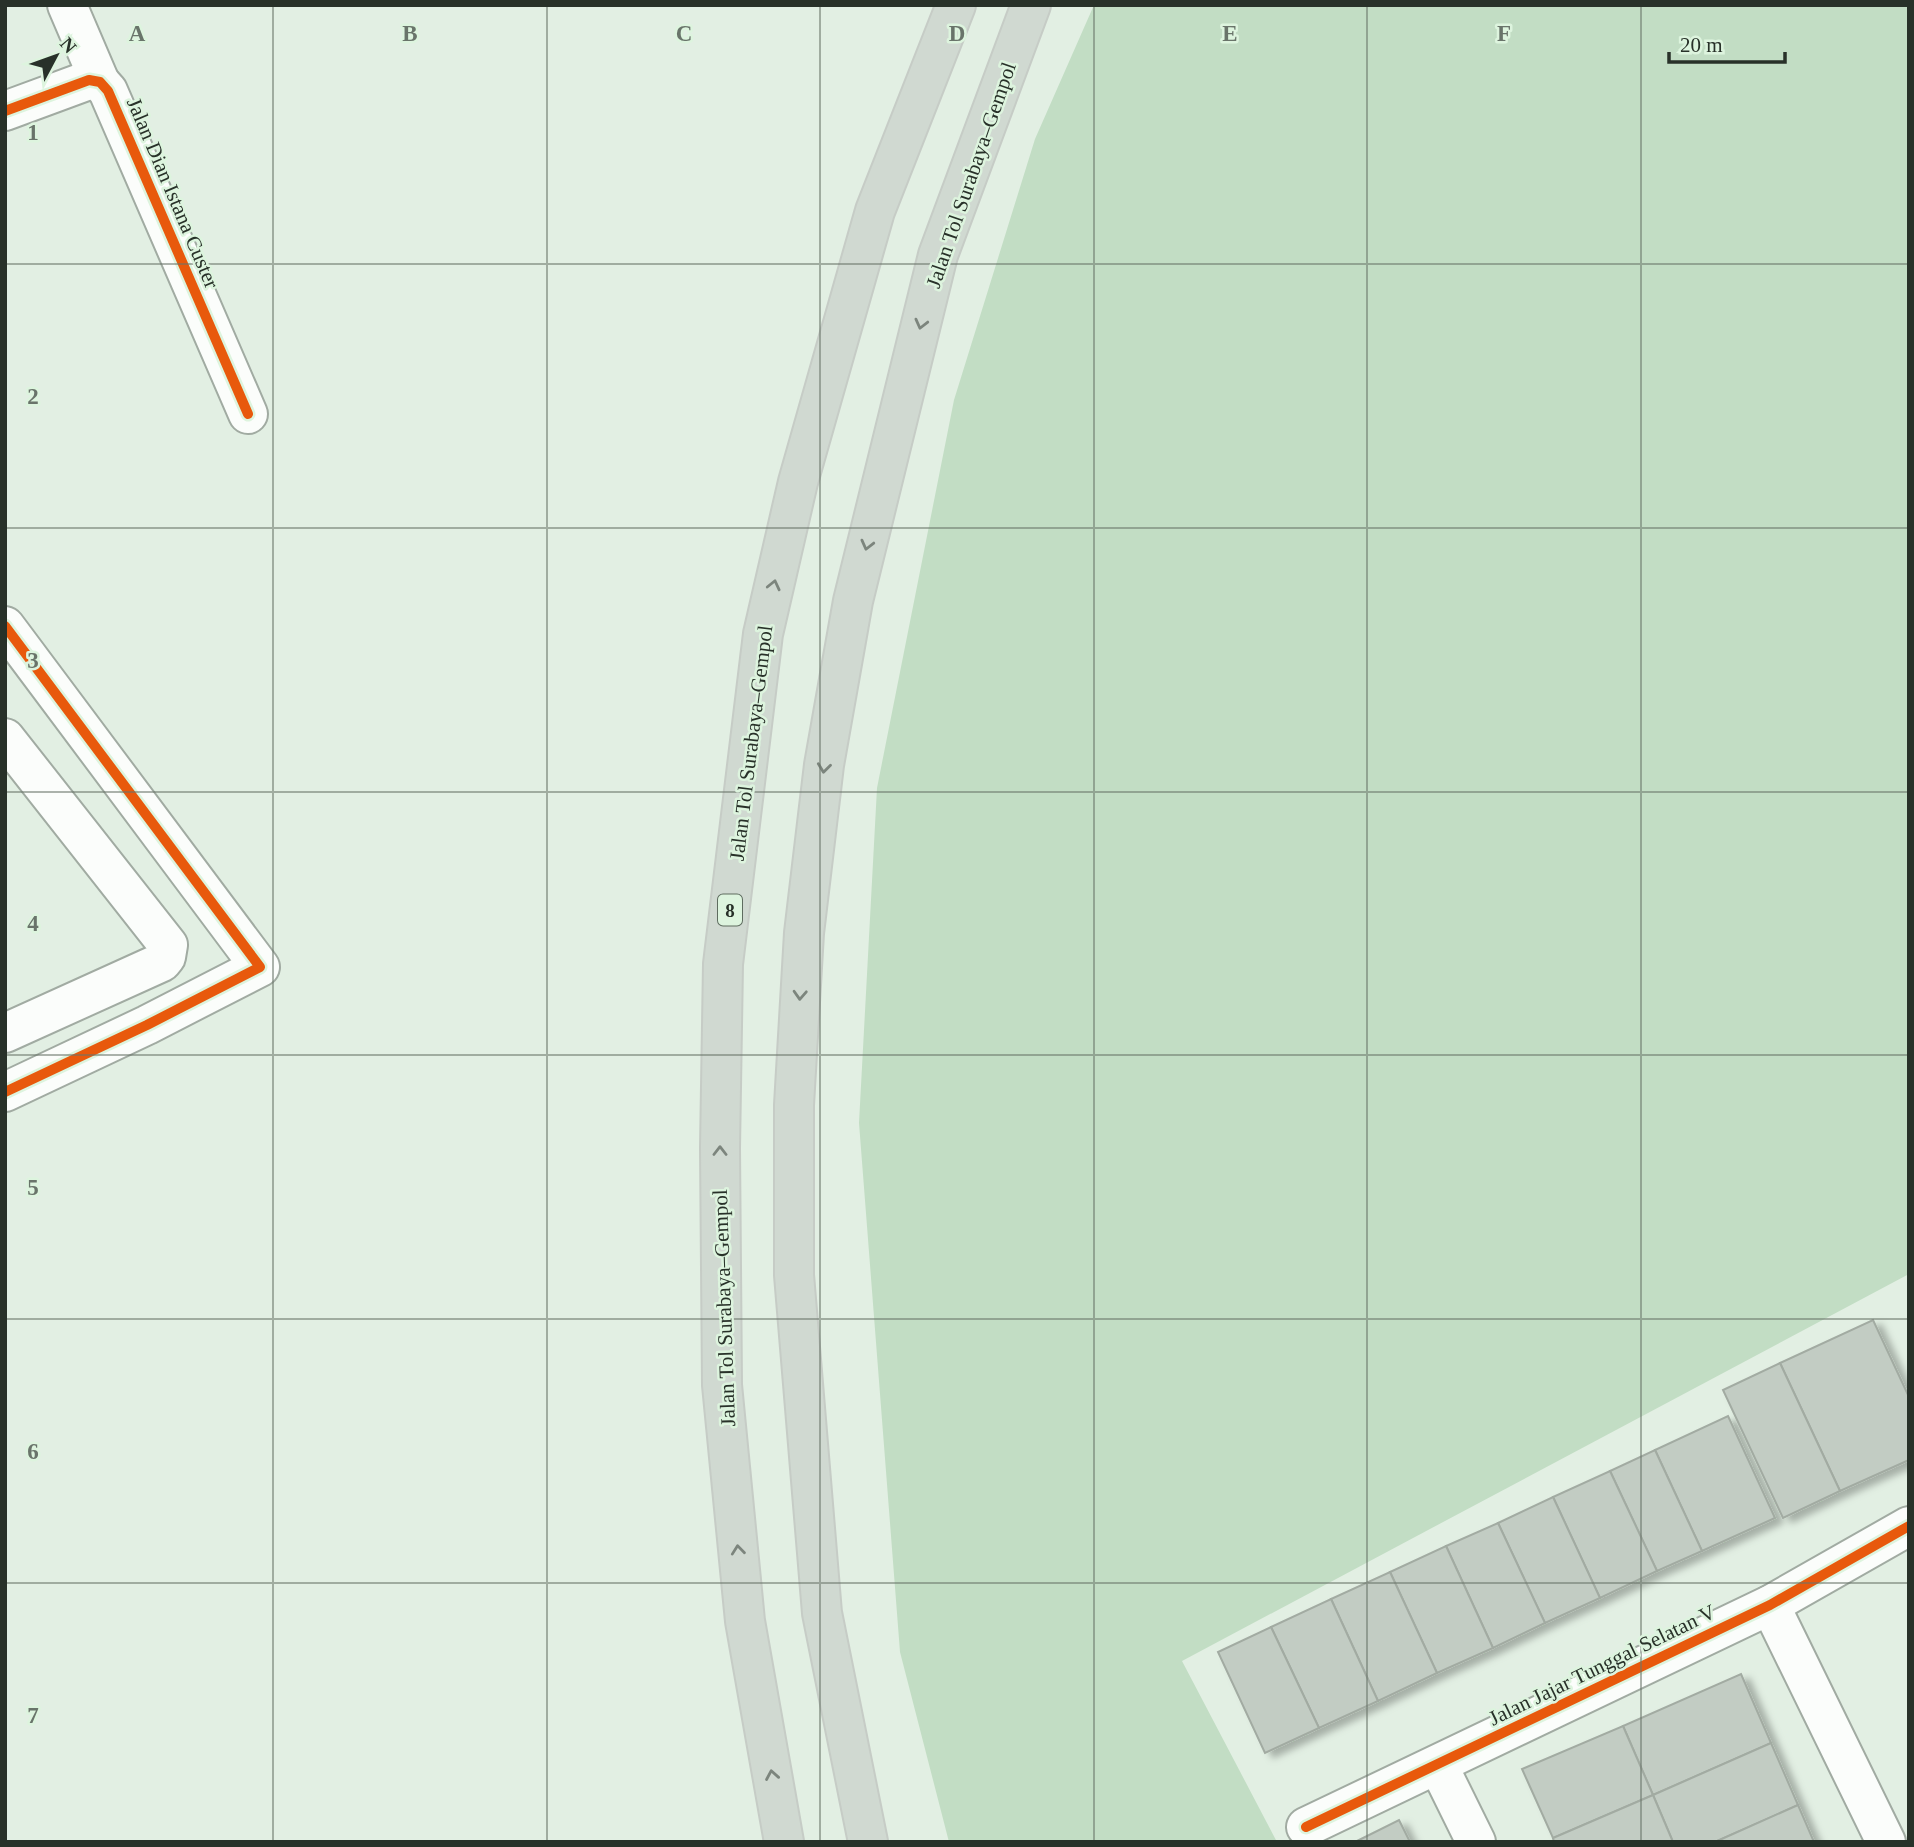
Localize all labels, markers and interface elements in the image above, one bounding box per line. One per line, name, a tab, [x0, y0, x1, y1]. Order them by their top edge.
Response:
north arrow	[21, 21, 91, 91]
text: A	[129, 21, 146, 46]
text: B	[402, 21, 418, 46]
text: C	[676, 21, 692, 46]
text: D	[949, 21, 965, 46]
text: E	[1222, 21, 1238, 46]
text: F	[1497, 21, 1511, 46]
scale bar	[1669, 21, 1784, 65]
text: N	[56, 33, 81, 57]
text: 20 m	[1680, 33, 1723, 57]
street label: Jalan Tol Surabaya–Gempol	[921, 59, 1021, 291]
street label: Jalan Dian Istana Custer	[122, 94, 224, 292]
text: 1	[27, 120, 39, 145]
one-way arrow	[915, 318, 929, 330]
text: 2	[27, 384, 39, 409]
one-way arrow	[861, 539, 875, 551]
one-way arrow	[766, 579, 781, 591]
street label: Jalan Tol Surabaya–Gempol	[725, 624, 777, 862]
text: 3	[27, 648, 39, 673]
one-way arrow	[817, 763, 832, 774]
road number: 8	[718, 894, 742, 926]
text: 4	[27, 911, 39, 936]
one-way arrow	[793, 989, 808, 1000]
one-way arrow	[712, 1146, 728, 1156]
text: 5	[27, 1175, 39, 1200]
street label: Jalan Tol Surabaya–Gempol	[708, 1189, 740, 1427]
text: 6	[27, 1439, 39, 1464]
one-way arrow	[731, 1544, 746, 1555]
street label: Jalan Jajar Tunggal Selatan V	[1485, 1600, 1719, 1730]
text: 7	[27, 1703, 39, 1728]
one-way arrow	[765, 1769, 780, 1780]

